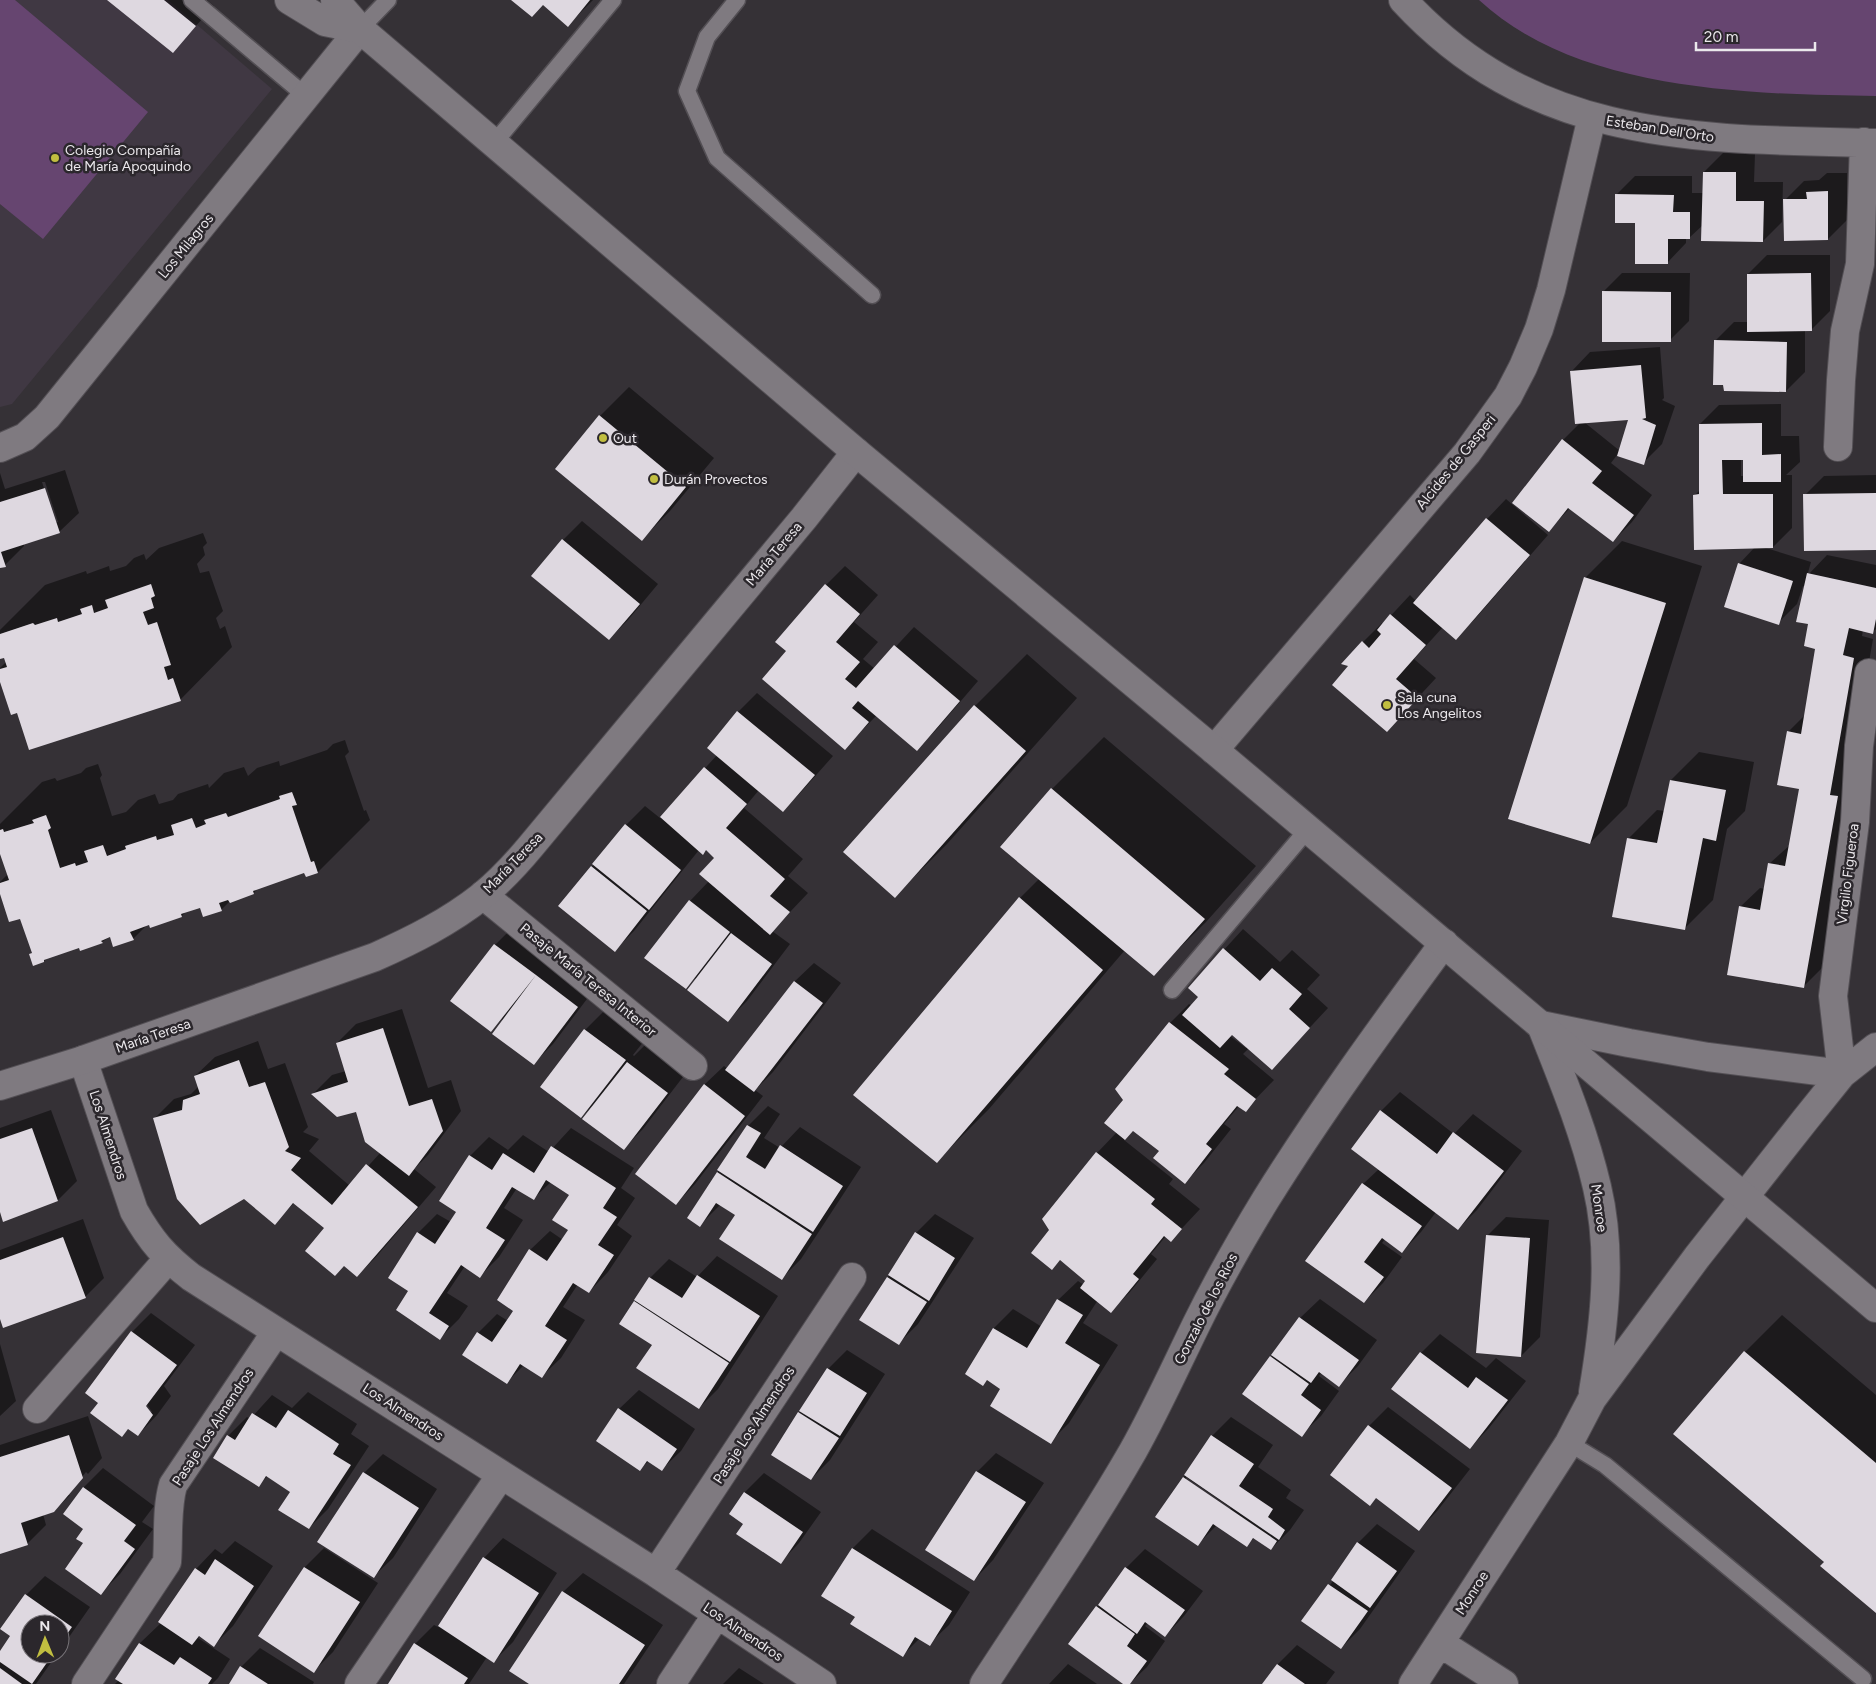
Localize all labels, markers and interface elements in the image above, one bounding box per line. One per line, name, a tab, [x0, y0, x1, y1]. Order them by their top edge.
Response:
scale bar	[1696, 20, 1815, 52]
text: 20 m	[1704, 28, 1738, 46]
street label: Esteban Dell'Orto	[1605, 112, 1715, 146]
place label: Colegio Compañía de María Apoquindo	[65, 142, 191, 175]
marker: Colegio Compañía de María Apoquindo	[49, 152, 61, 164]
street label: Los Milagros	[155, 210, 217, 282]
street label: Alcides de Gasperi	[1413, 411, 1499, 513]
place label: Out	[613, 430, 637, 447]
marker: Out	[597, 432, 609, 444]
place label: Durán Provectos	[664, 471, 768, 488]
marker: Durán Provectos	[648, 473, 660, 485]
street label: María Teresa	[742, 519, 806, 589]
place label: Sala cuna Los Angelitos	[1397, 689, 1482, 722]
marker: Sala cuna Los Angelitos	[1381, 699, 1393, 711]
street label: Virgilio Figueroa	[1833, 823, 1863, 925]
street label: María Teresa	[480, 829, 546, 897]
street label: Pasaje María Teresa Interior	[516, 920, 660, 1040]
street label: María Teresa	[113, 1015, 193, 1057]
street label: Los Almendros	[86, 1088, 130, 1182]
street label: Monroe	[1587, 1183, 1611, 1233]
street label: Gonzalo de los Ríos	[1171, 1251, 1241, 1367]
street label: Pasaje Los Almendros	[710, 1363, 798, 1487]
street label: Pasaje Los Almendros	[169, 1365, 257, 1489]
street label: Los Almendros	[359, 1380, 447, 1444]
street label: Monroe	[1452, 1568, 1492, 1618]
street label: Los Almendros	[700, 1599, 786, 1665]
north arrow	[20, 1614, 70, 1664]
text: N	[39, 1618, 50, 1635]

